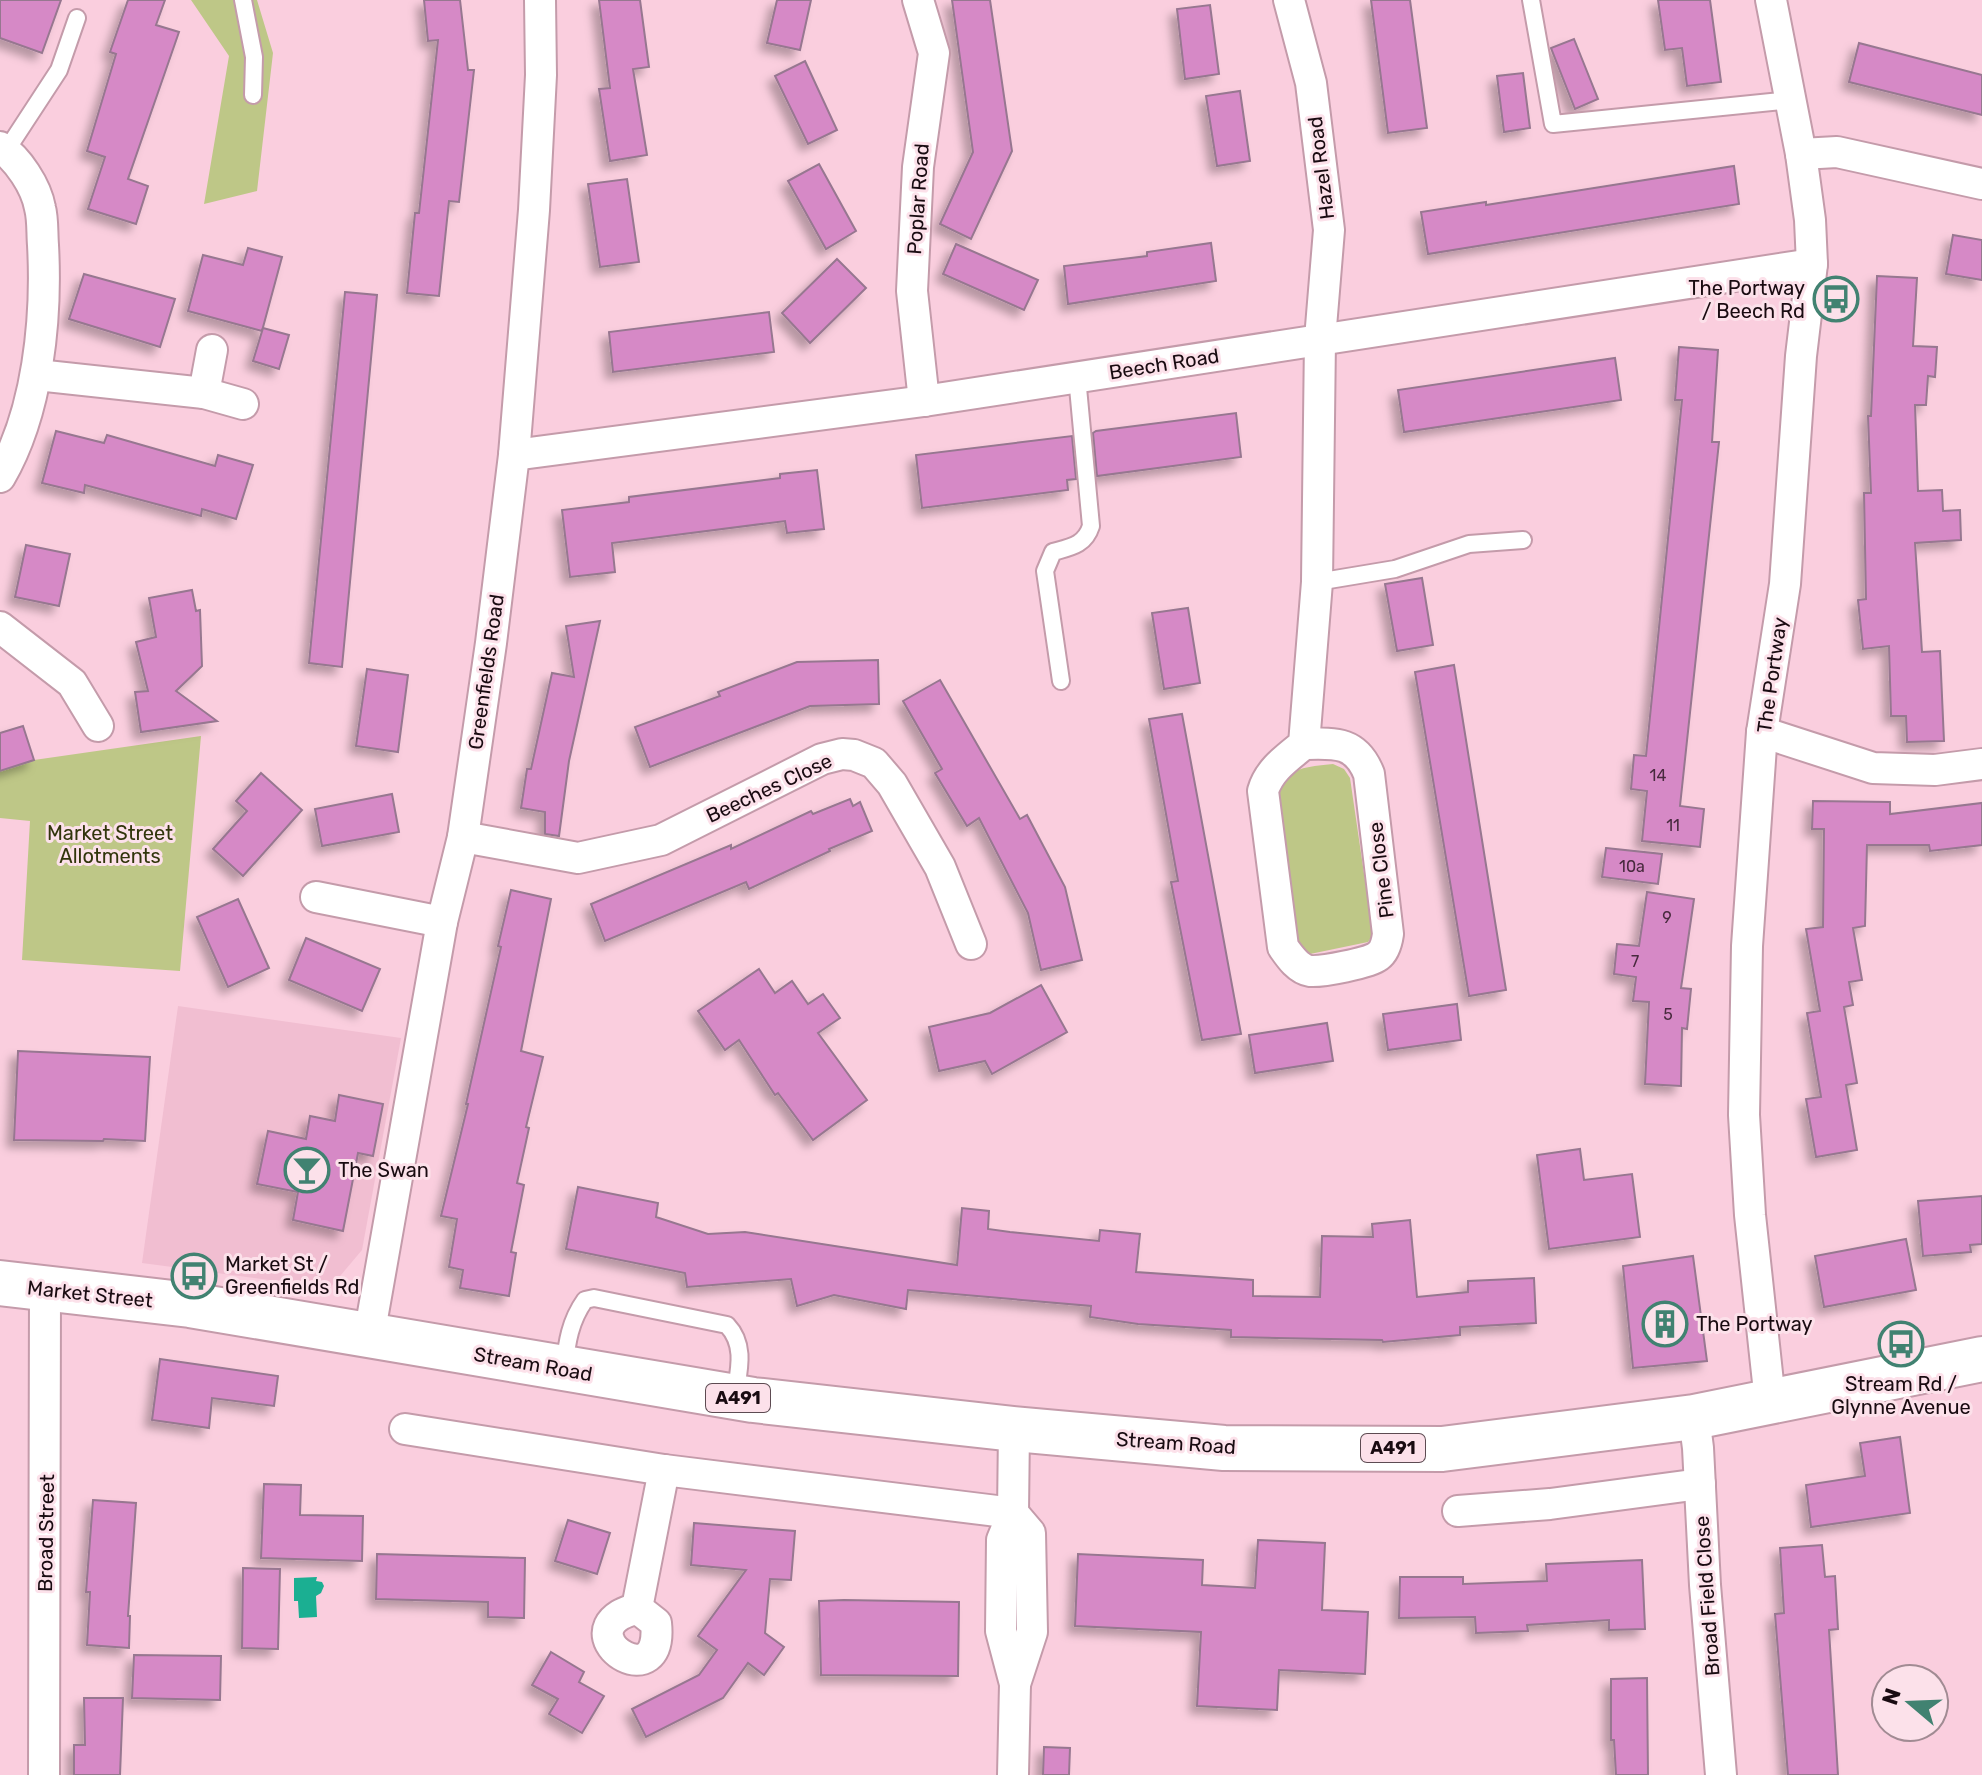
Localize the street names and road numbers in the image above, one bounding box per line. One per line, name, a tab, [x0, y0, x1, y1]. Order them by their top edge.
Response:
street label: Hazel Road	[1303, 115, 1339, 221]
street label: Poplar Road	[902, 143, 934, 255]
street label: Beech Road	[1107, 343, 1221, 385]
street label: Greenfields Road	[463, 593, 509, 751]
street label: The Portway	[1752, 616, 1792, 734]
street label: Beeches Close	[702, 748, 836, 828]
street label: Pine Close	[1363, 820, 1399, 920]
street label: Market Street	[26, 1275, 154, 1313]
street label: Stream Road	[472, 1342, 594, 1386]
road number: A491	[706, 1384, 770, 1412]
street label: Stream Road	[1115, 1427, 1237, 1459]
road number: A491	[1361, 1434, 1425, 1462]
street label: Broad Street	[33, 1474, 59, 1592]
street label: Broad Field Close	[1689, 1515, 1725, 1677]

